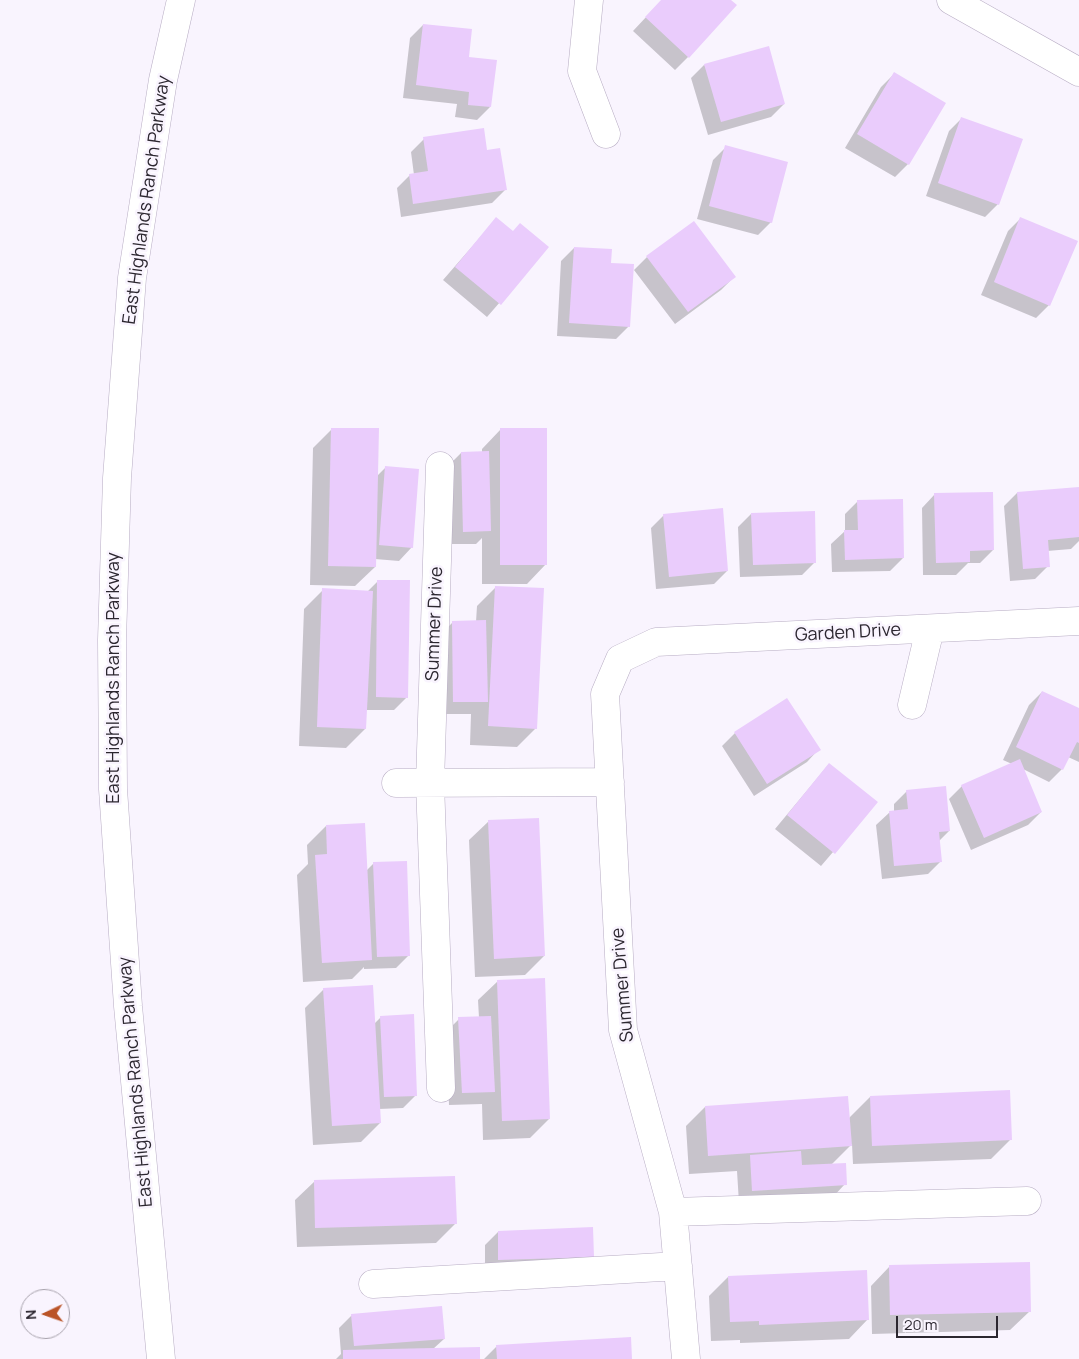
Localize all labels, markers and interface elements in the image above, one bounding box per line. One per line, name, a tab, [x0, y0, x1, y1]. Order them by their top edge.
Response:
street label: East Highlands Ranch Parkway	[119, 74, 175, 326]
street label: East Highlands Ranch Parkway	[103, 552, 125, 804]
street label: Summer Drive	[422, 566, 448, 682]
street label: Garden Drive	[794, 619, 902, 647]
street label: Summer Drive	[607, 927, 639, 1043]
street label: East Highlands Ranch Parkway	[114, 956, 158, 1208]
north arrow	[20, 1289, 70, 1339]
scale bar	[899, 1306, 1002, 1338]
text: N	[21, 1309, 40, 1320]
text: 20 m	[904, 1314, 937, 1335]

